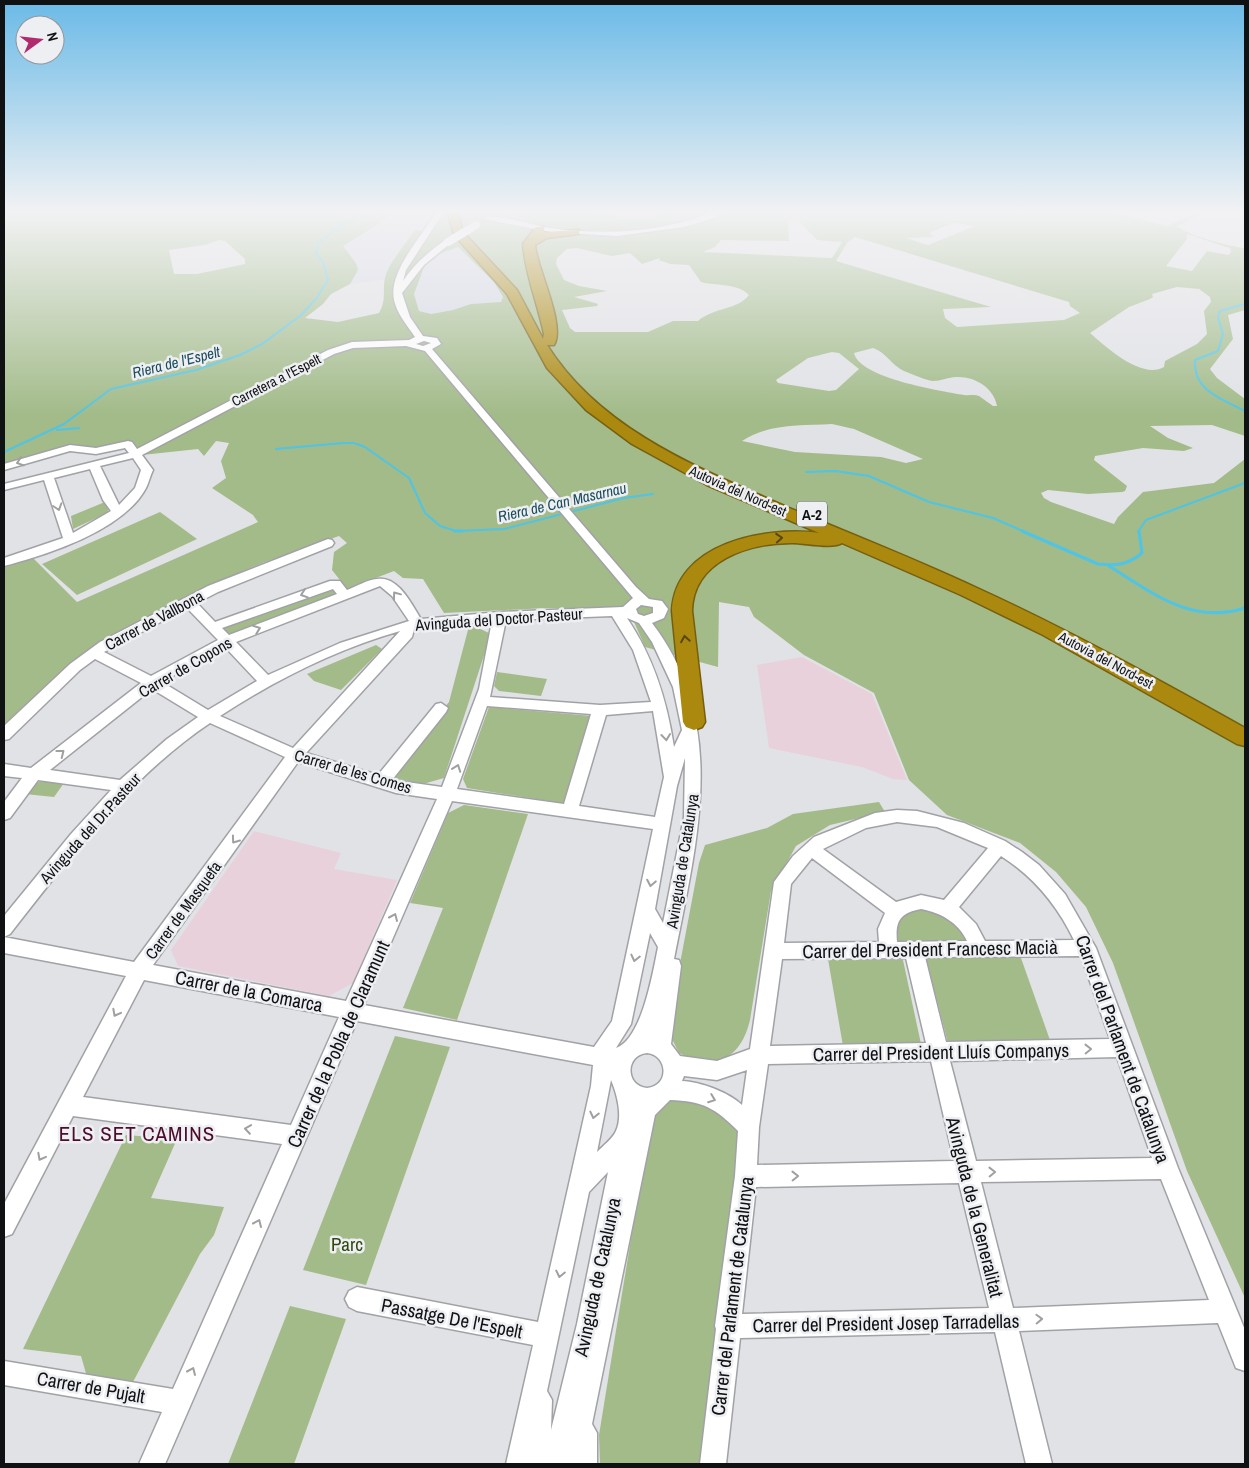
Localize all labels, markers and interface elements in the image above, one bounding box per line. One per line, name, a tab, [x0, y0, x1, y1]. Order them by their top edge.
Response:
north arrow	[15, 15, 65, 65]
text: N	[43, 30, 62, 43]
water label: Riera de l'Espelt	[130, 341, 223, 383]
street label: Carretera a l'Espelt	[228, 350, 324, 410]
one-way arrow	[16, 456, 25, 466]
street label: Autovia del Nord-est	[686, 461, 789, 521]
water label: Riera de Can Masarnau	[496, 477, 628, 527]
road number: A-2	[797, 502, 827, 526]
one-way arrow	[52, 503, 62, 511]
one-way arrow	[775, 533, 783, 544]
street label: Carrer de Vallbona	[101, 584, 208, 655]
one-way arrow	[300, 589, 308, 599]
one-way arrow	[394, 592, 402, 601]
street label: Avinguda del Doctor Pasteur	[414, 602, 584, 636]
one-way arrow	[252, 625, 261, 636]
street label: Autovia del Nord-est	[1055, 627, 1156, 693]
street label: Carrer de Copons	[134, 631, 236, 703]
one-way arrow	[680, 635, 691, 643]
one-way arrow	[660, 733, 671, 741]
street label: Carrer de les Comes	[292, 744, 414, 798]
one-way arrow	[55, 751, 64, 759]
one-way arrow	[451, 764, 461, 773]
street label: Avinguda del Dr.Pasteur	[34, 767, 146, 889]
street label: Avinguda de Catalunya	[660, 791, 704, 931]
one-way arrow	[232, 834, 241, 844]
street label: Carrer de Masquefa	[140, 856, 227, 964]
one-way arrow	[646, 879, 657, 888]
one-way arrow	[387, 913, 398, 922]
street label: Carrer del Parlament de Catalunya	[1070, 931, 1176, 1167]
street label: Carrer del President Francesc Macià	[802, 934, 1058, 964]
street label: Carrer de la Pobla de Claramunt	[281, 936, 396, 1152]
one-way arrow	[630, 953, 641, 962]
street label: Carrer de la Comarca	[173, 964, 325, 1018]
one-way arrow	[112, 1008, 122, 1017]
street label: Carrer del President Lluís Companys	[813, 1037, 1070, 1067]
one-way arrow	[1084, 1044, 1092, 1054]
one-way arrow	[707, 1093, 716, 1104]
one-way arrow	[589, 1110, 600, 1119]
street label: Avinguda de la Generalitat	[940, 1113, 1010, 1301]
district label: ELS SET CAMINS	[59, 1119, 215, 1148]
one-way arrow	[244, 1124, 252, 1135]
one-way arrow	[37, 1151, 47, 1160]
one-way arrow	[989, 1167, 997, 1178]
one-way arrow	[791, 1170, 799, 1181]
street label: Carrer del Parlament de Catalunya	[704, 1175, 760, 1417]
street label: Avinguda de Catalunya	[567, 1195, 627, 1360]
one-way arrow	[252, 1219, 263, 1228]
park label: Parc	[331, 1231, 363, 1257]
one-way arrow	[555, 1269, 566, 1278]
street label: Passatge De l'Espelt	[379, 1292, 525, 1345]
street label: Carrer del President Josep Tarradellas	[752, 1308, 1020, 1338]
one-way arrow	[1035, 1314, 1043, 1324]
street label: Carrer de Pujalt	[35, 1365, 148, 1409]
one-way arrow	[186, 1367, 196, 1376]

